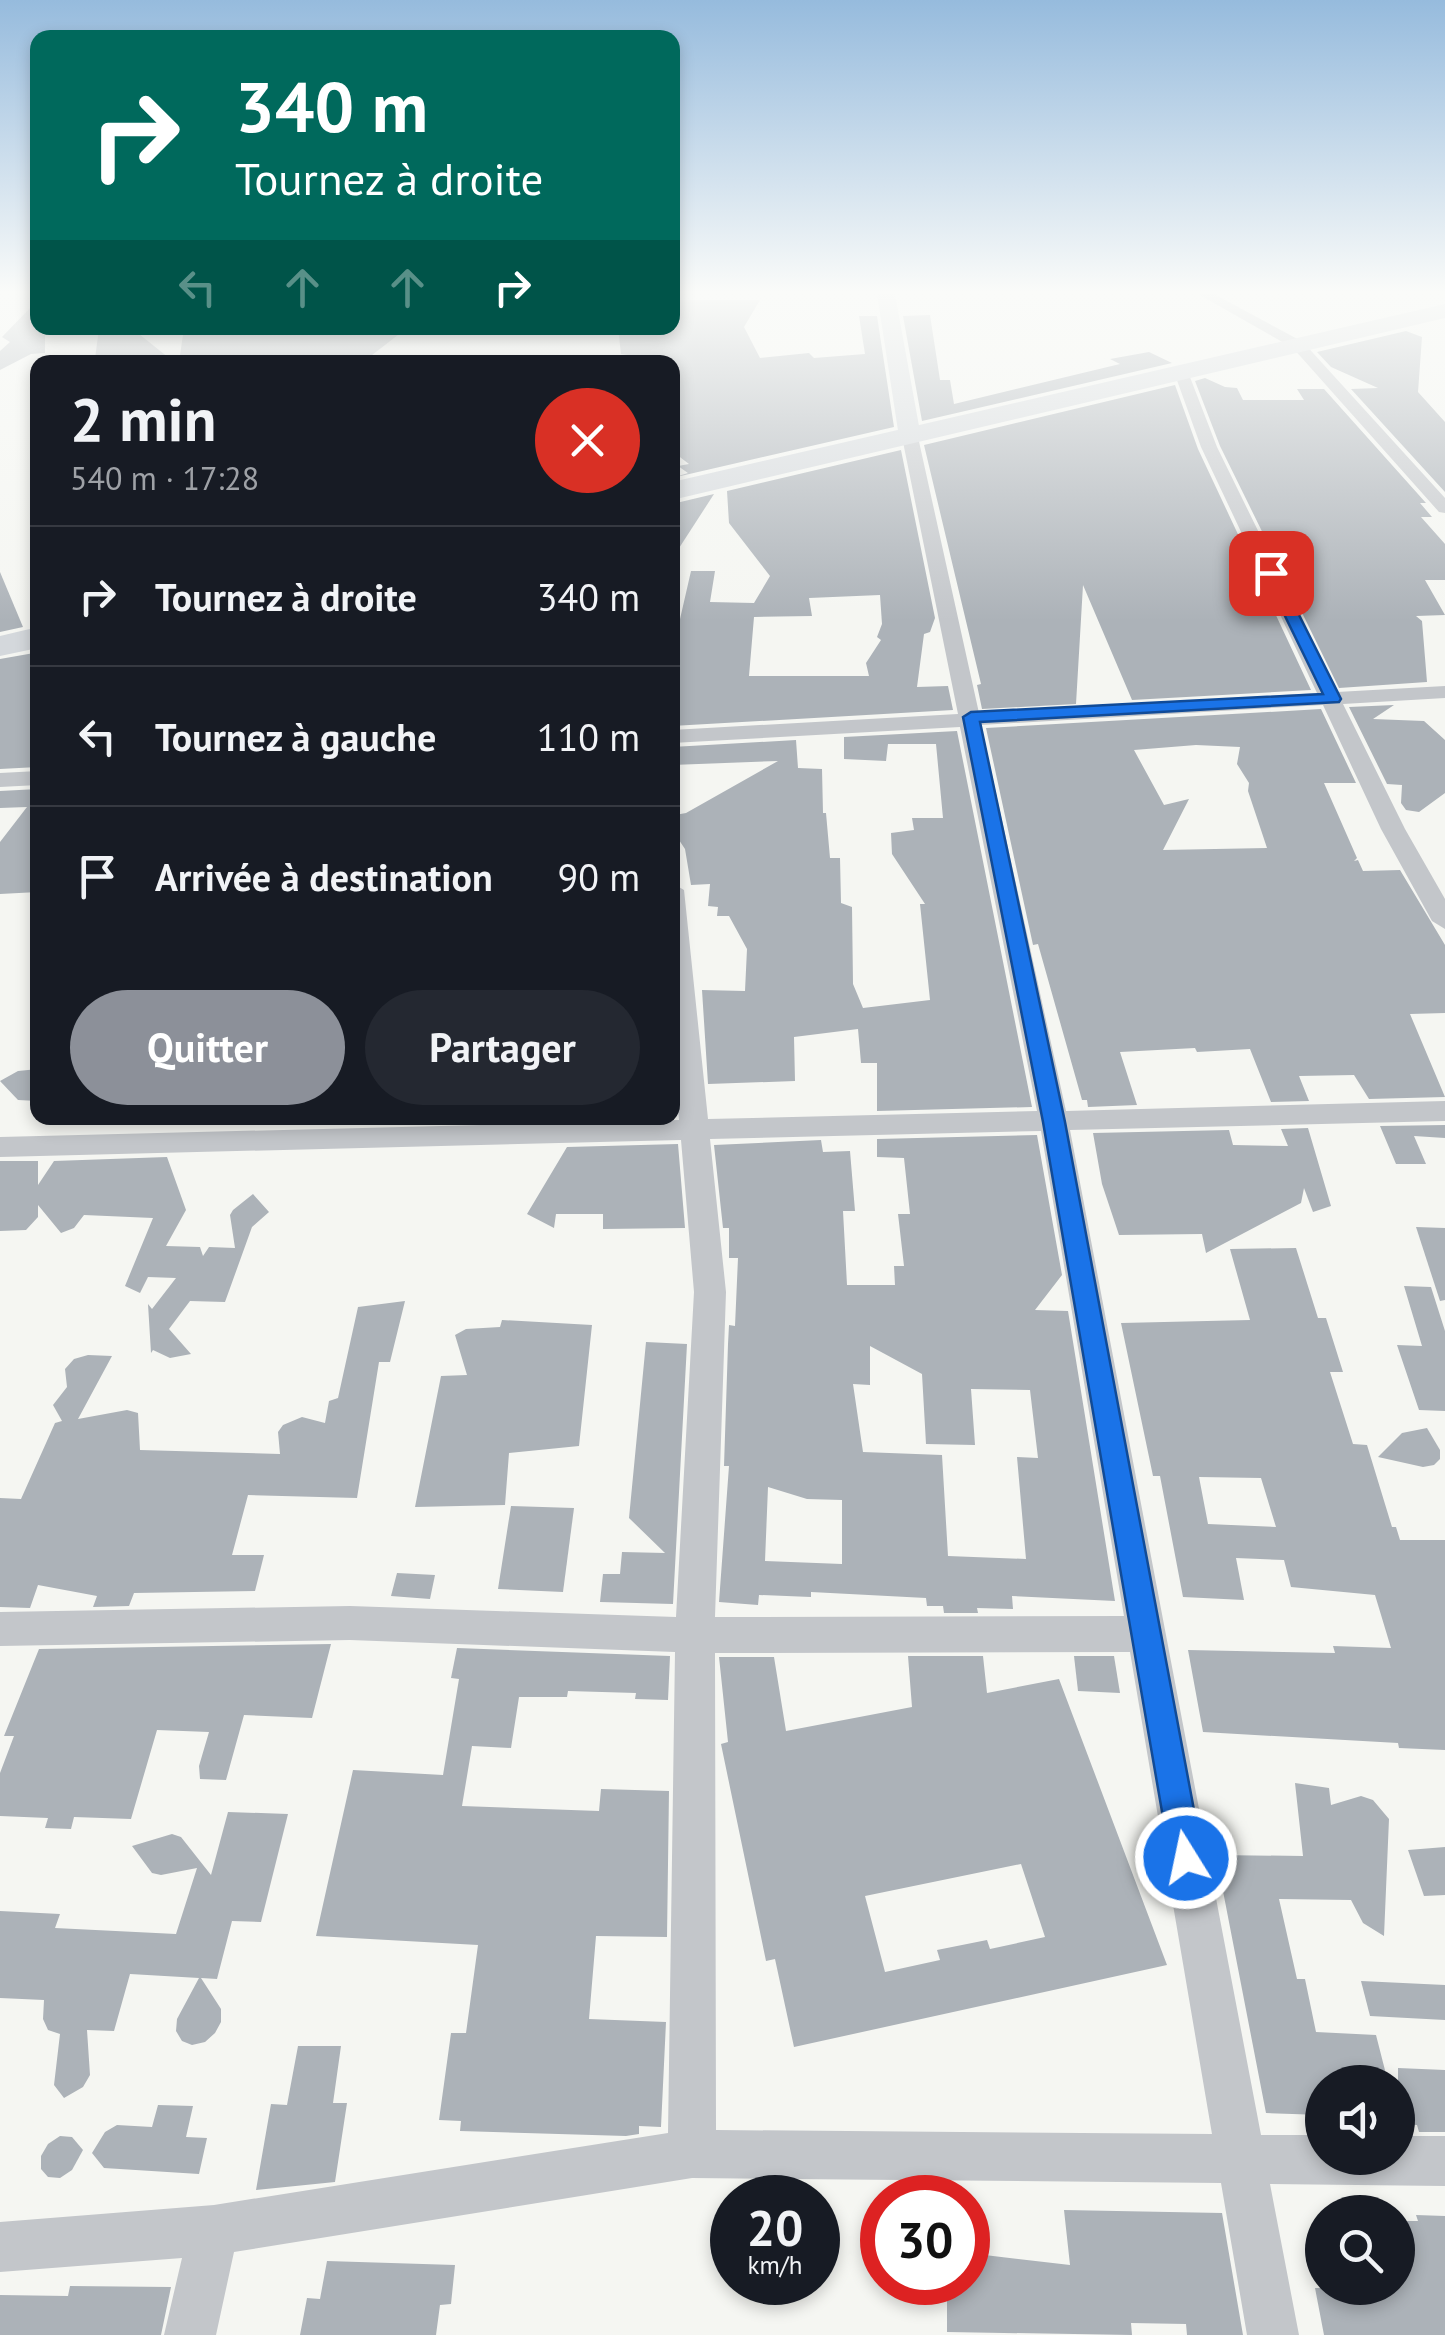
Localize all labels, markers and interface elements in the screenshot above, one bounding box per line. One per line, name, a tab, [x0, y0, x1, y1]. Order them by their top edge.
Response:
text: 340 m	[235, 61, 428, 151]
icon: right	[70, 70, 200, 200]
text: Tournez à droite	[235, 149, 543, 207]
icon: left	[170, 260, 225, 315]
icon: ahead	[275, 260, 330, 315]
icon: ahead	[380, 260, 435, 315]
icon: right	[485, 260, 540, 315]
text: 2 min	[70, 380, 216, 458]
button: close	[535, 388, 640, 493]
text: 540 m · 17:28	[70, 457, 259, 499]
pin	[1229, 531, 1314, 616]
icon: arrive	[1244, 546, 1299, 601]
icon: right	[70, 569, 125, 624]
text: Tournez à droite	[155, 572, 417, 621]
text: 340 m	[537, 572, 640, 621]
icon: left	[70, 709, 125, 764]
text: Tournez à gauche	[155, 712, 436, 761]
text: 110 m	[537, 712, 640, 761]
icon: arrive	[70, 849, 125, 904]
text: Arrivée à destination	[155, 852, 493, 901]
text: 90 m	[558, 852, 640, 901]
button: Quitter	[70, 990, 345, 1105]
button: Partager	[365, 990, 640, 1105]
position arrow	[1134, 1806, 1238, 1910]
map controls	[1305, 2065, 1415, 2305]
button: sound	[1305, 2065, 1415, 2175]
speed limit sign: 30	[860, 2175, 990, 2305]
text: 20	[747, 2195, 803, 2260]
button: search	[1305, 2195, 1415, 2305]
text: km/h	[748, 2249, 802, 2281]

